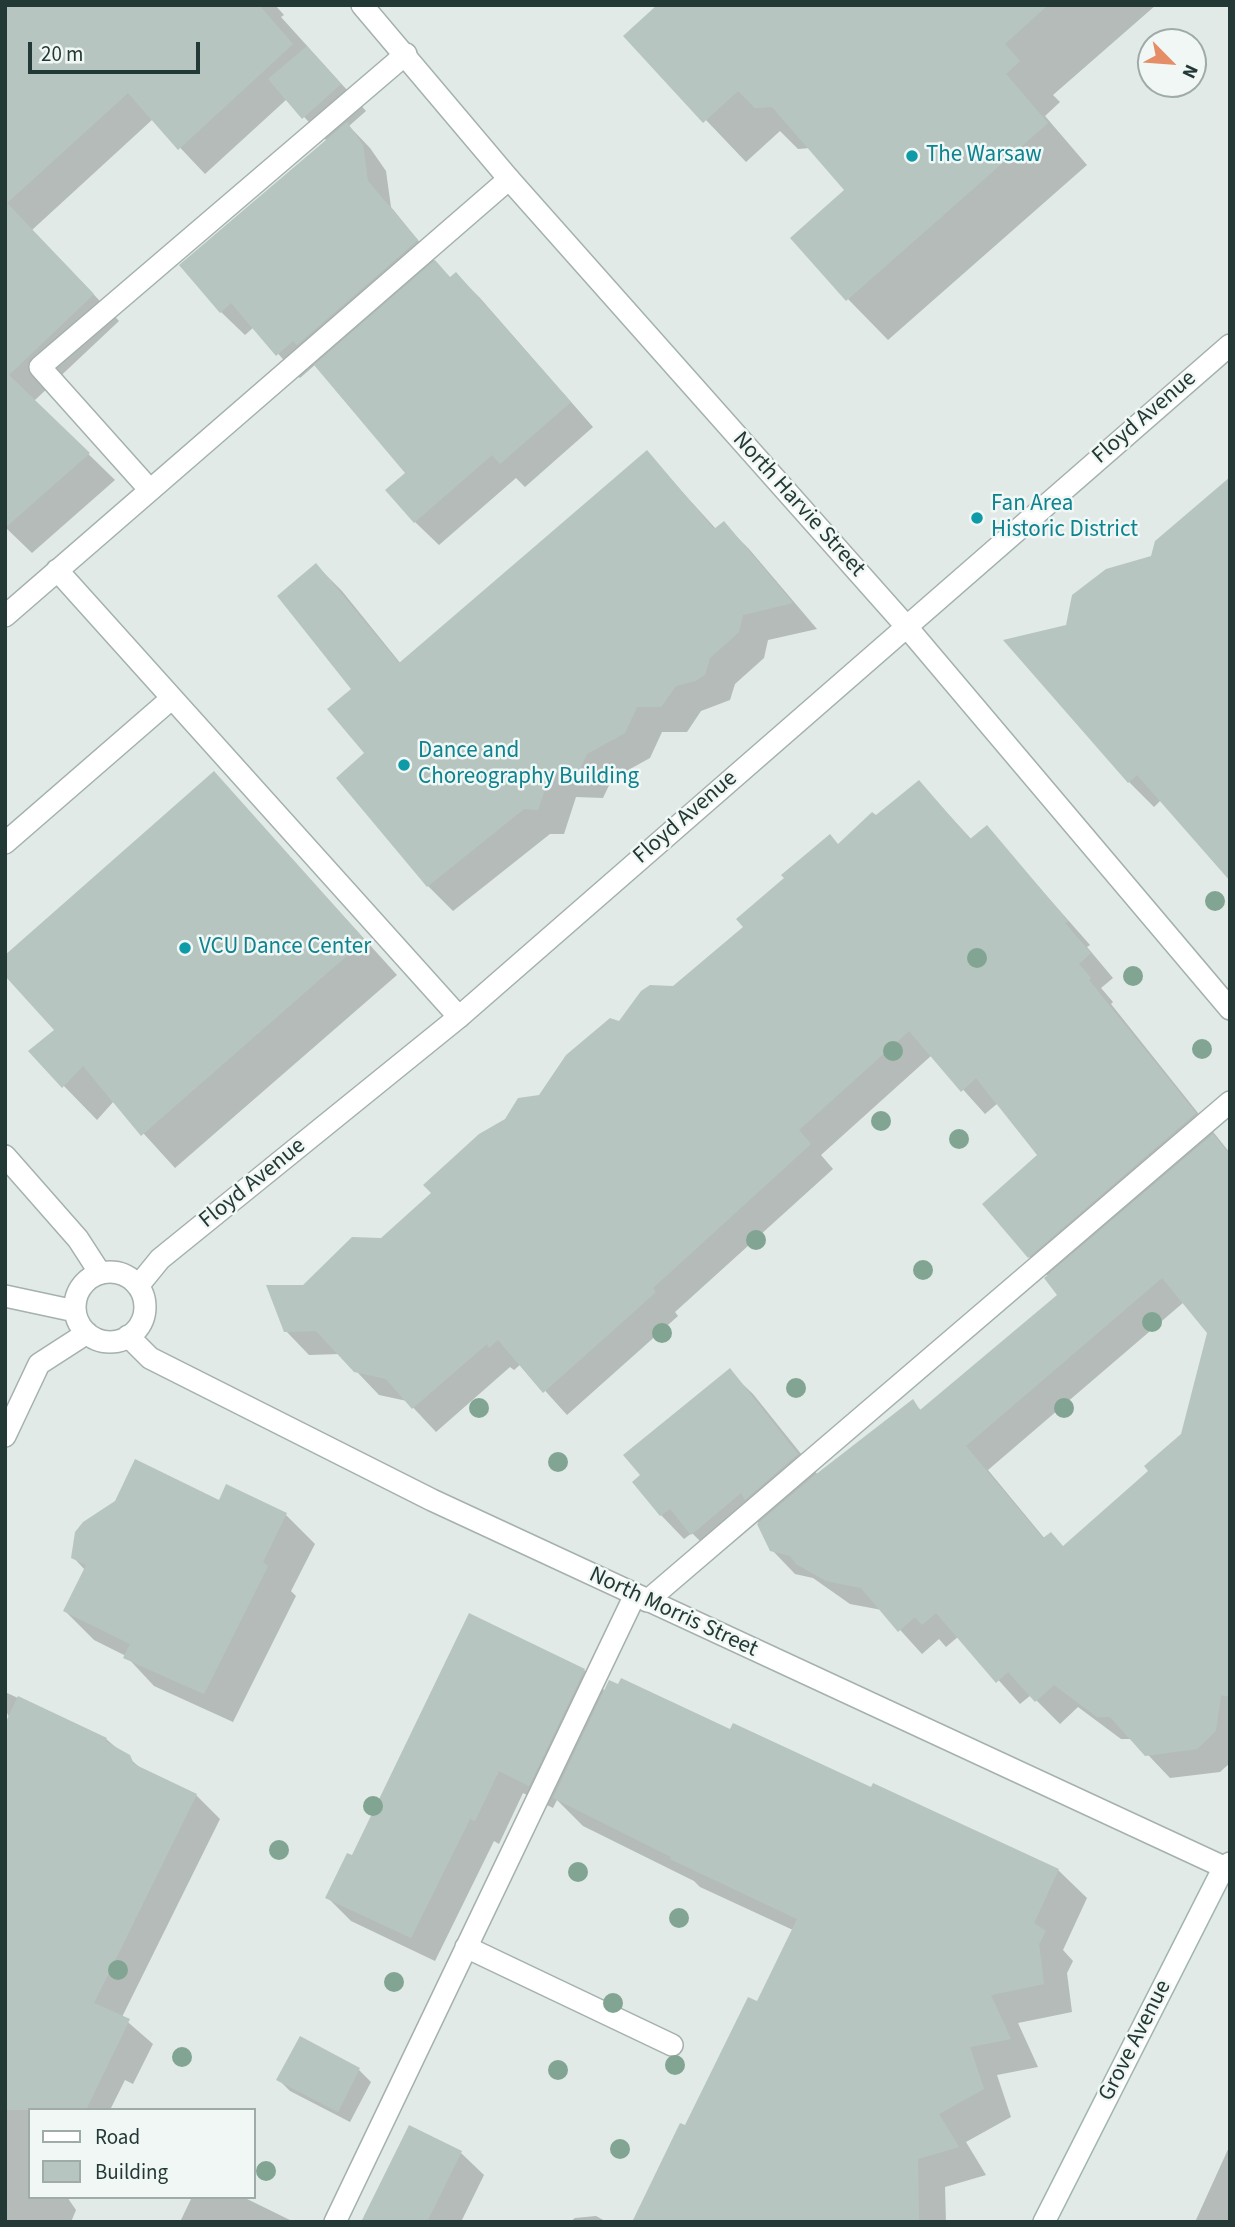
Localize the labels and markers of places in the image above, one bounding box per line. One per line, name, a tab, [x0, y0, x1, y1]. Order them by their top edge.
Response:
place label: The Warsaw	[926, 142, 1042, 170]
marker: The Warsaw	[904, 148, 920, 164]
place label: Fan Area Historic District	[991, 491, 1138, 545]
marker: Fan Area Historic District	[969, 510, 985, 526]
place label: Dance and Choreography Building	[418, 738, 639, 792]
marker: Dance and Choreography Building	[396, 757, 412, 773]
place label: VCU Dance Center	[199, 934, 371, 962]
marker: VCU Dance Center	[177, 940, 193, 956]

